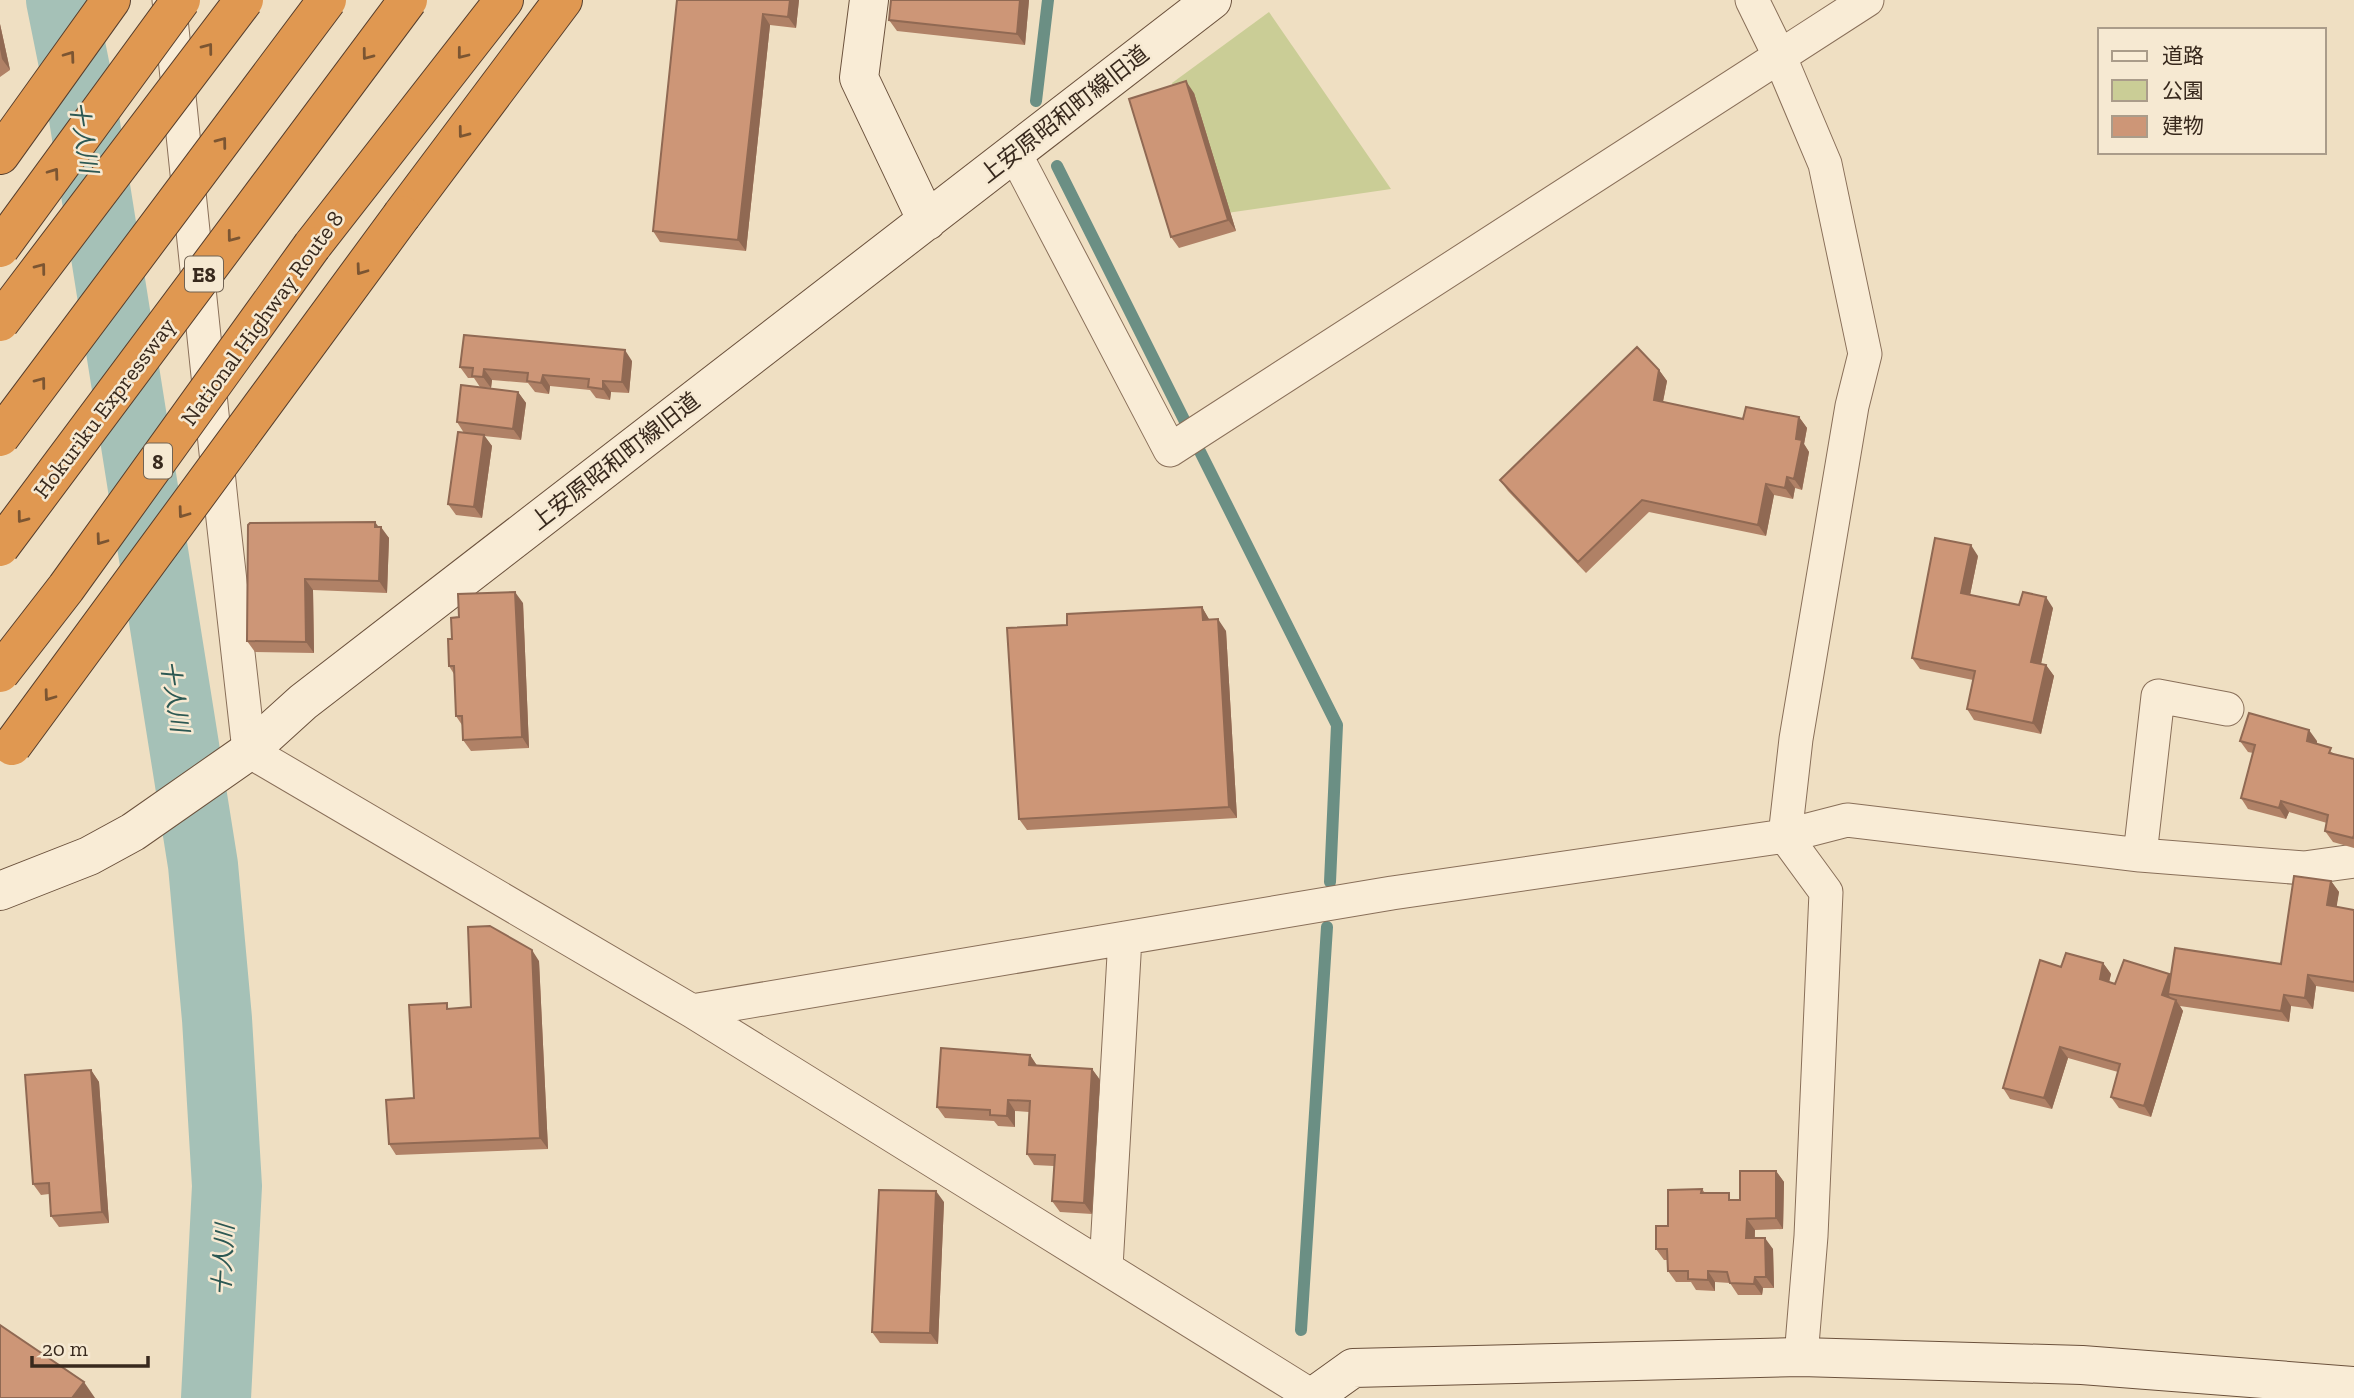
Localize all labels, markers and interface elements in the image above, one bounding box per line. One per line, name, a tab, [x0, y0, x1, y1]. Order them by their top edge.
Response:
legend	[2098, 28, 2326, 154]
street label: 上安原昭和町線旧道	[974, 39, 1154, 189]
one-way arrow	[200, 43, 213, 55]
text: 道路	[2162, 43, 2204, 68]
one-way arrow	[458, 46, 471, 58]
one-way arrow	[363, 47, 376, 60]
one-way arrow	[62, 51, 75, 64]
text: 公園	[2162, 78, 2204, 103]
water label: 十人川	[64, 99, 104, 178]
text: 建物	[2162, 113, 2204, 138]
one-way arrow	[459, 125, 472, 138]
one-way arrow	[213, 137, 226, 149]
one-way arrow	[46, 168, 58, 181]
street label: National Highway Route 8	[175, 205, 349, 431]
one-way arrow	[227, 229, 240, 242]
road number: E8	[185, 256, 223, 292]
one-way arrow	[33, 263, 46, 276]
one-way arrow	[357, 263, 370, 275]
street label: Hokuriku Expressway	[27, 312, 181, 504]
one-way arrow	[33, 378, 45, 390]
street label: 上安原昭和町線旧道	[525, 386, 705, 536]
road number: 8	[144, 444, 172, 478]
one-way arrow	[179, 505, 192, 518]
one-way arrow	[18, 510, 30, 522]
one-way arrow	[97, 532, 109, 545]
water label: 十人川	[155, 658, 195, 737]
one-way arrow	[45, 689, 57, 701]
water label: 十人川	[207, 1220, 240, 1297]
scale bar	[32, 1324, 147, 1368]
text: 20 m	[42, 1336, 88, 1361]

